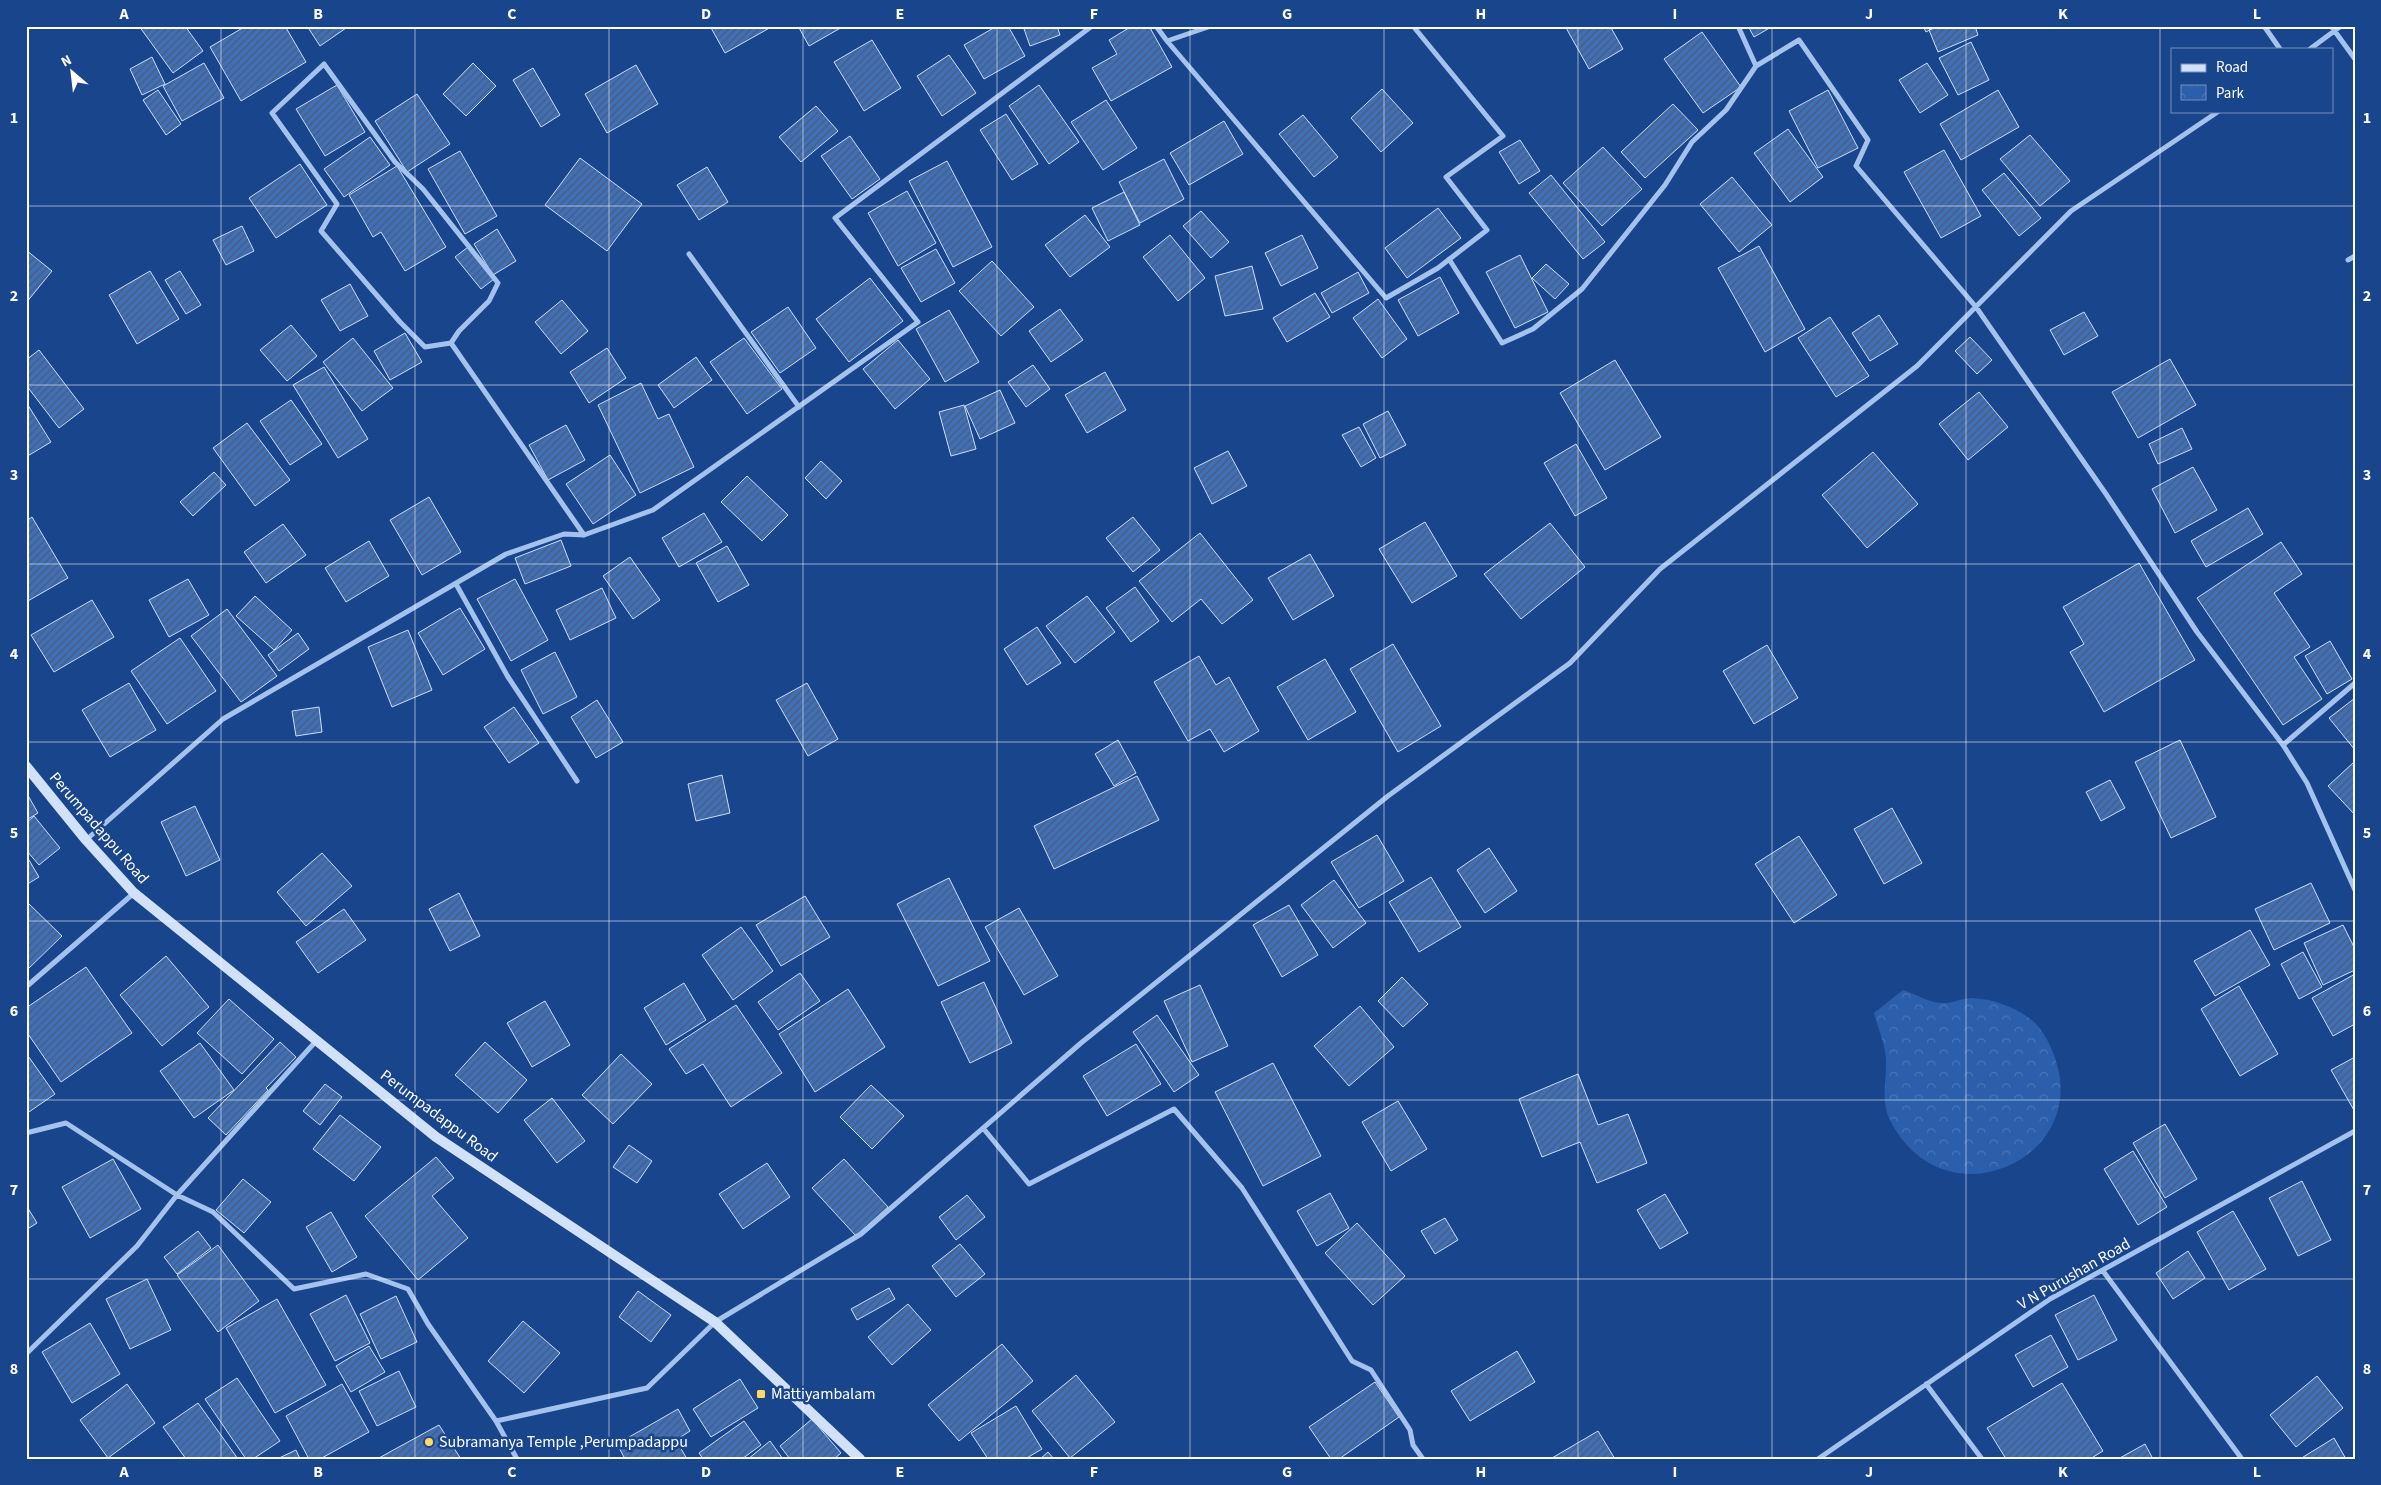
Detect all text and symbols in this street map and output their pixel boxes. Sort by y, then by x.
text: A [118,3,129,25]
text: B [313,3,323,25]
text: C [507,3,517,25]
text: D [701,3,711,25]
text: E [896,3,904,25]
text: F [1090,3,1098,25]
text: G [1282,3,1292,25]
text: H [1476,3,1486,25]
text: I [1673,3,1677,25]
text: J [1865,3,1873,25]
text: K [2058,3,2068,25]
text: L [2253,3,2261,25]
north arrow [48,48,98,98]
legend [2171,48,2334,112]
text: N [58,50,75,72]
text: Road [2216,57,2248,78]
text: Park [2216,83,2245,104]
text: 1 [10,107,18,129]
text: 1 [2363,107,2371,129]
text: 2 [10,285,18,307]
text: 2 [2363,285,2371,307]
text: 3 [10,464,18,486]
text: 3 [2363,464,2371,486]
text: 4 [10,643,19,665]
text: 4 [2363,643,2372,665]
street label: Perumpadappu Road [44,767,154,889]
text: 5 [10,822,18,844]
text: 5 [2363,822,2371,844]
text: 6 [10,1000,18,1022]
text: 6 [2363,1000,2371,1022]
street label: Perumpadappu Road [376,1065,502,1167]
text: 7 [10,1179,18,1201]
text: 7 [2363,1179,2371,1201]
street label: V N Purushan Road [2014,1233,2134,1315]
text: 8 [10,1358,18,1380]
text: 8 [2363,1358,2371,1380]
place label: Mattiyambalam [771,1383,876,1405]
marker: Mattiyambalam [755,1388,767,1400]
place label: Subramanya Temple ,Perumpadappu [439,1431,688,1453]
marker: Subramanya Temple ,Perumpadappu [423,1436,435,1448]
text: A [118,1461,129,1483]
text: B [313,1461,323,1483]
text: C [507,1461,517,1483]
text: D [701,1461,711,1483]
text: E [896,1461,904,1483]
text: F [1090,1461,1098,1483]
text: G [1282,1461,1292,1483]
text: H [1476,1461,1486,1483]
text: I [1673,1461,1677,1483]
text: J [1865,1461,1873,1483]
text: K [2058,1461,2068,1483]
text: L [2253,1461,2261,1483]

